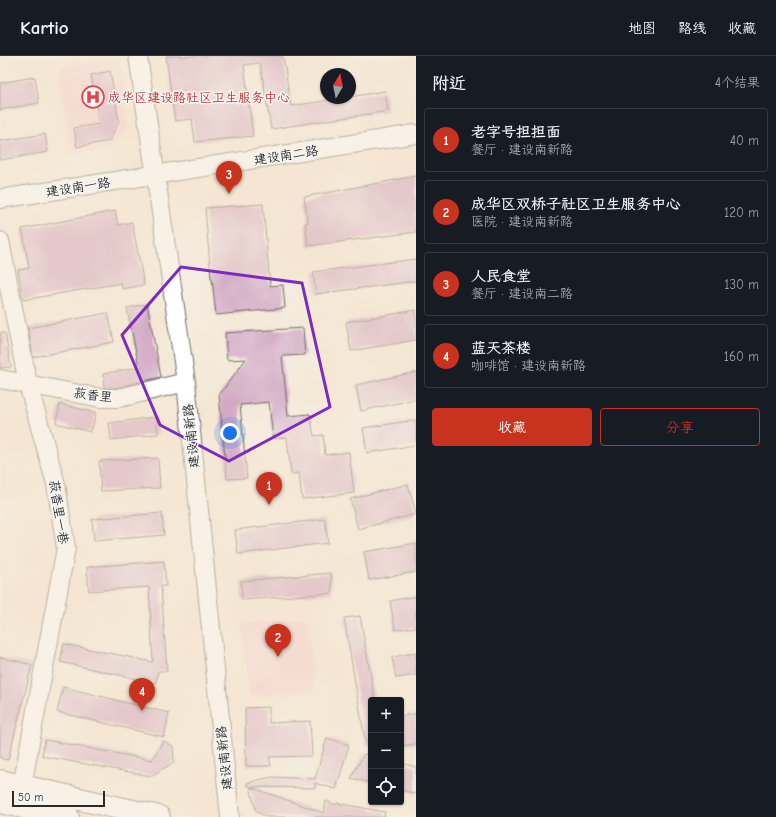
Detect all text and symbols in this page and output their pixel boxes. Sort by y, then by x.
text: Kartio [20,17,69,39]
text: 地图 [628,20,656,37]
text: 路线 [678,20,706,37]
text: 收藏 [728,20,756,37]
north arrow [320,68,356,104]
text: 附近 [432,74,466,93]
text: 4个结果 [715,75,760,90]
hospital icon: 成华区建设路社区卫生服务中心 [80,84,106,110]
place label: 成华区建设路社区卫生服务中心 [108,90,290,105]
text: 老字号担担面 [471,123,561,141]
text: 1 [443,133,449,148]
text: 40 m [730,133,759,148]
text: 餐厅 · 建设南新路 [471,142,573,157]
street label: 建设南二路 [253,143,319,167]
pin: 3 [216,161,242,194]
street label: 建设南一路 [45,175,111,199]
text: 成华区双桥子社区卫生服务中心 [471,195,681,213]
text: 2 [443,205,449,220]
text: 120 m [724,205,759,220]
text: 医院 · 建设南新路 [471,214,573,229]
text: 人民食堂 [471,267,531,285]
text: 3 [443,277,449,292]
text: 130 m [724,277,759,292]
text: 餐厅 · 建设南二路 [471,286,573,301]
text: 蓝天茶楼 [471,339,531,357]
text: 4 [443,349,449,364]
text: 160 m [724,349,759,364]
text: 咖啡馆 · 建设南新路 [471,358,586,373]
street label: 菽香里 [73,385,113,405]
street label: 建设南新路 [180,403,202,469]
button: 收藏 [432,408,592,446]
button: 分享 [600,408,760,446]
your location [220,423,240,443]
pin: 1 [256,472,282,505]
street label: 菽香里一巷 [47,479,71,545]
pin: 2 [265,624,291,657]
pin: 4 [129,678,155,711]
map controls [368,697,404,805]
button: + [368,697,404,733]
street label: 建设南新路 [213,725,235,791]
button: − [368,733,404,769]
button: locate [368,769,404,805]
scale bar [12,789,105,808]
text: 50 m [18,791,43,804]

